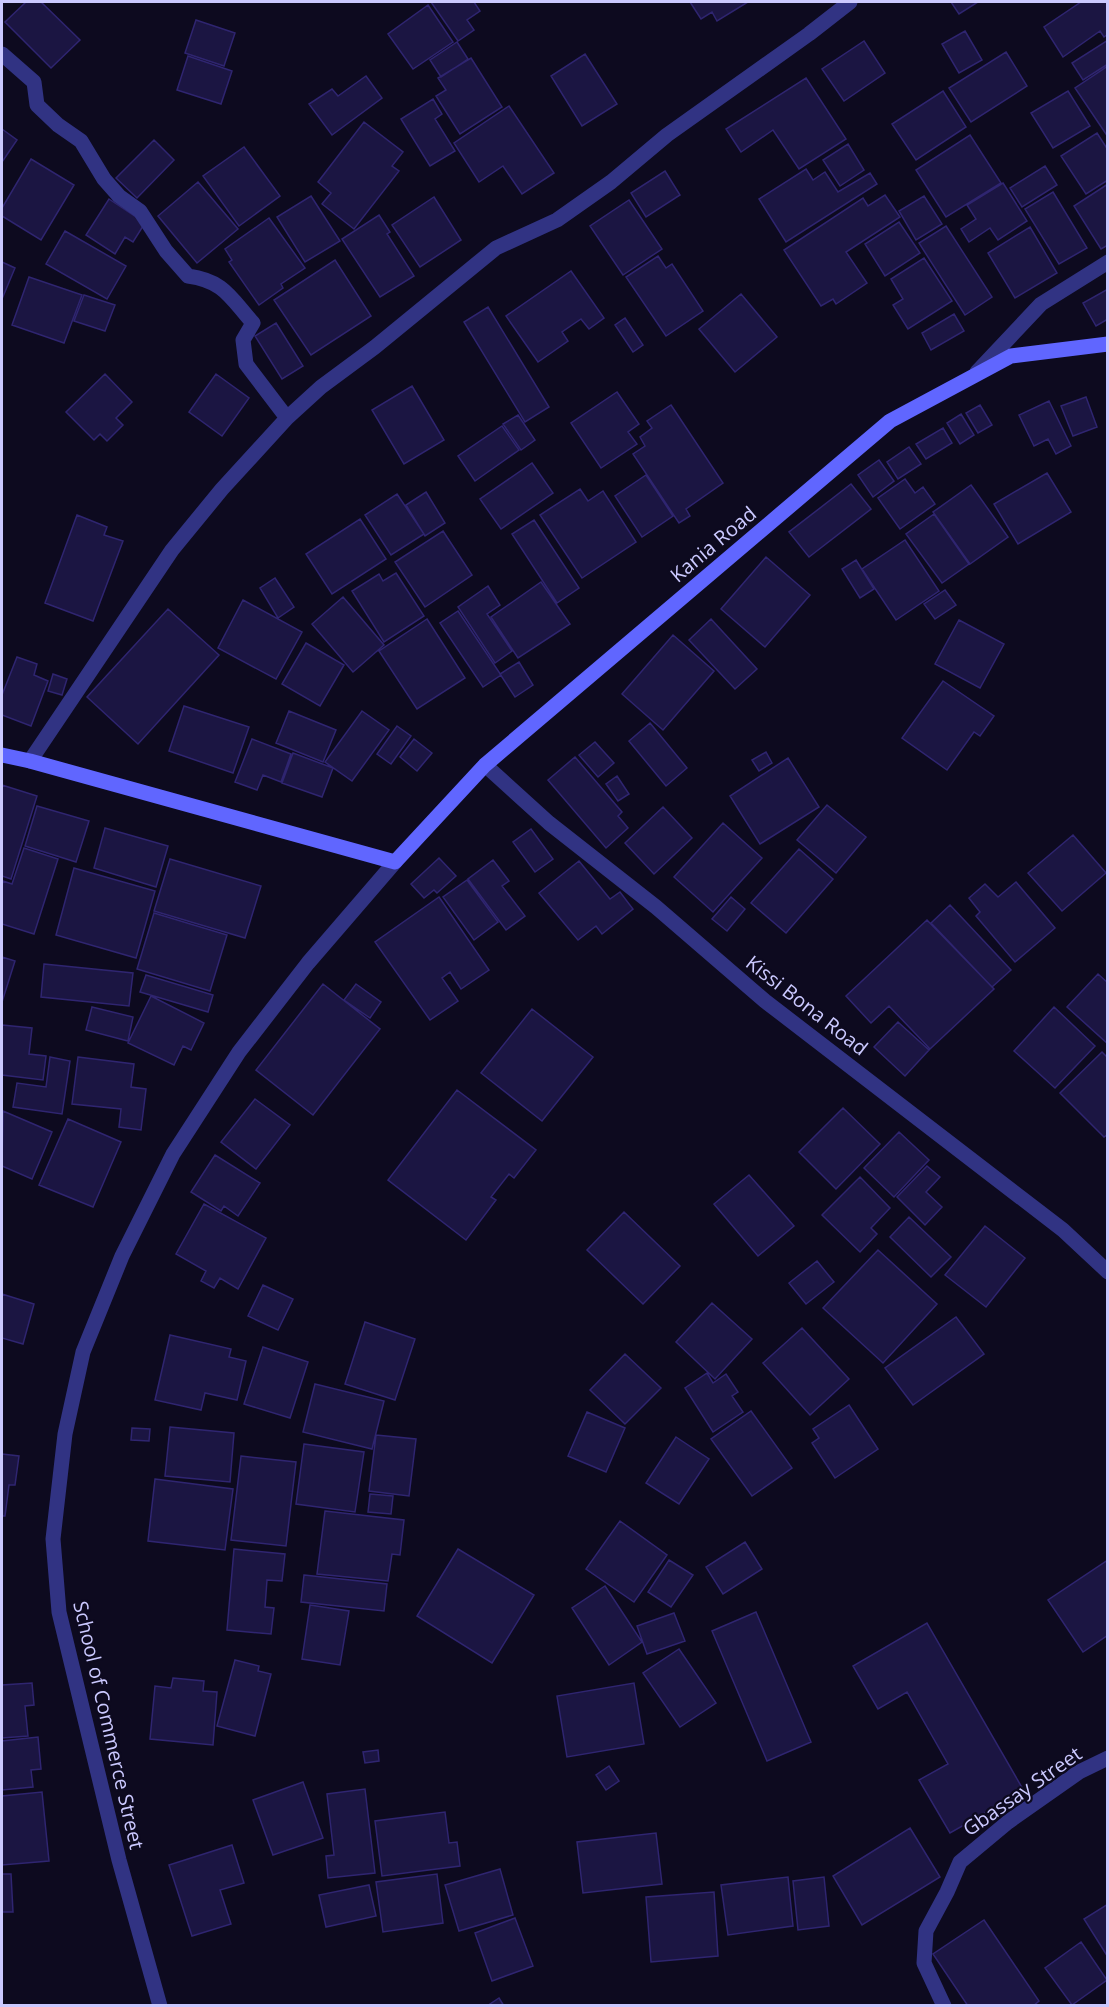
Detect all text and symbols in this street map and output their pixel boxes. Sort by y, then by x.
street label: Kania Road [664,500,762,588]
street label: Kissi Bona Road [740,949,874,1061]
street label: School of Commerce Street [67,1598,151,1852]
street label: Gbassay Street [957,1740,1087,1842]

